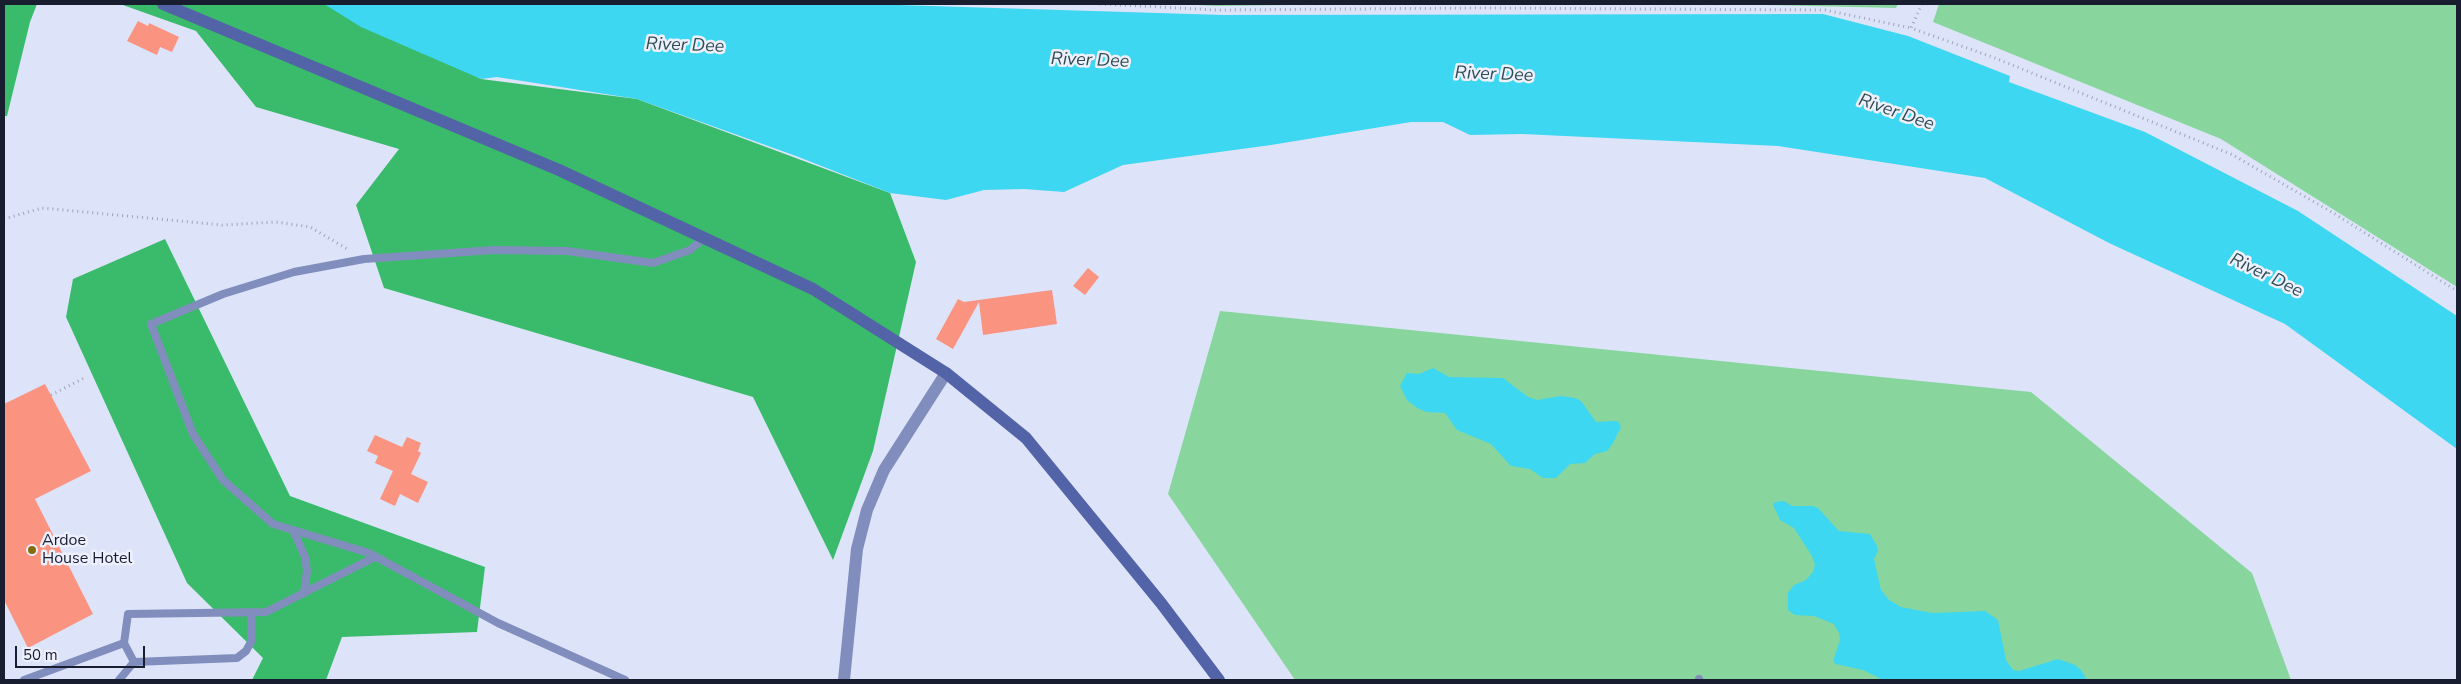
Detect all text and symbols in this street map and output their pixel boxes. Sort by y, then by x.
water label: River Dee [645,34,725,58]
water label: River Dee [1050,49,1130,73]
water label: River Dee [1454,63,1534,87]
water label: River Dee [1855,90,1937,136]
water label: River Dee [2226,249,2306,303]
place label: Ardoe House Hotel [42,531,132,569]
marker: Ardoe House Hotel [26,544,38,556]
scale bar [18,636,148,668]
text: 50 m [23,645,58,665]

